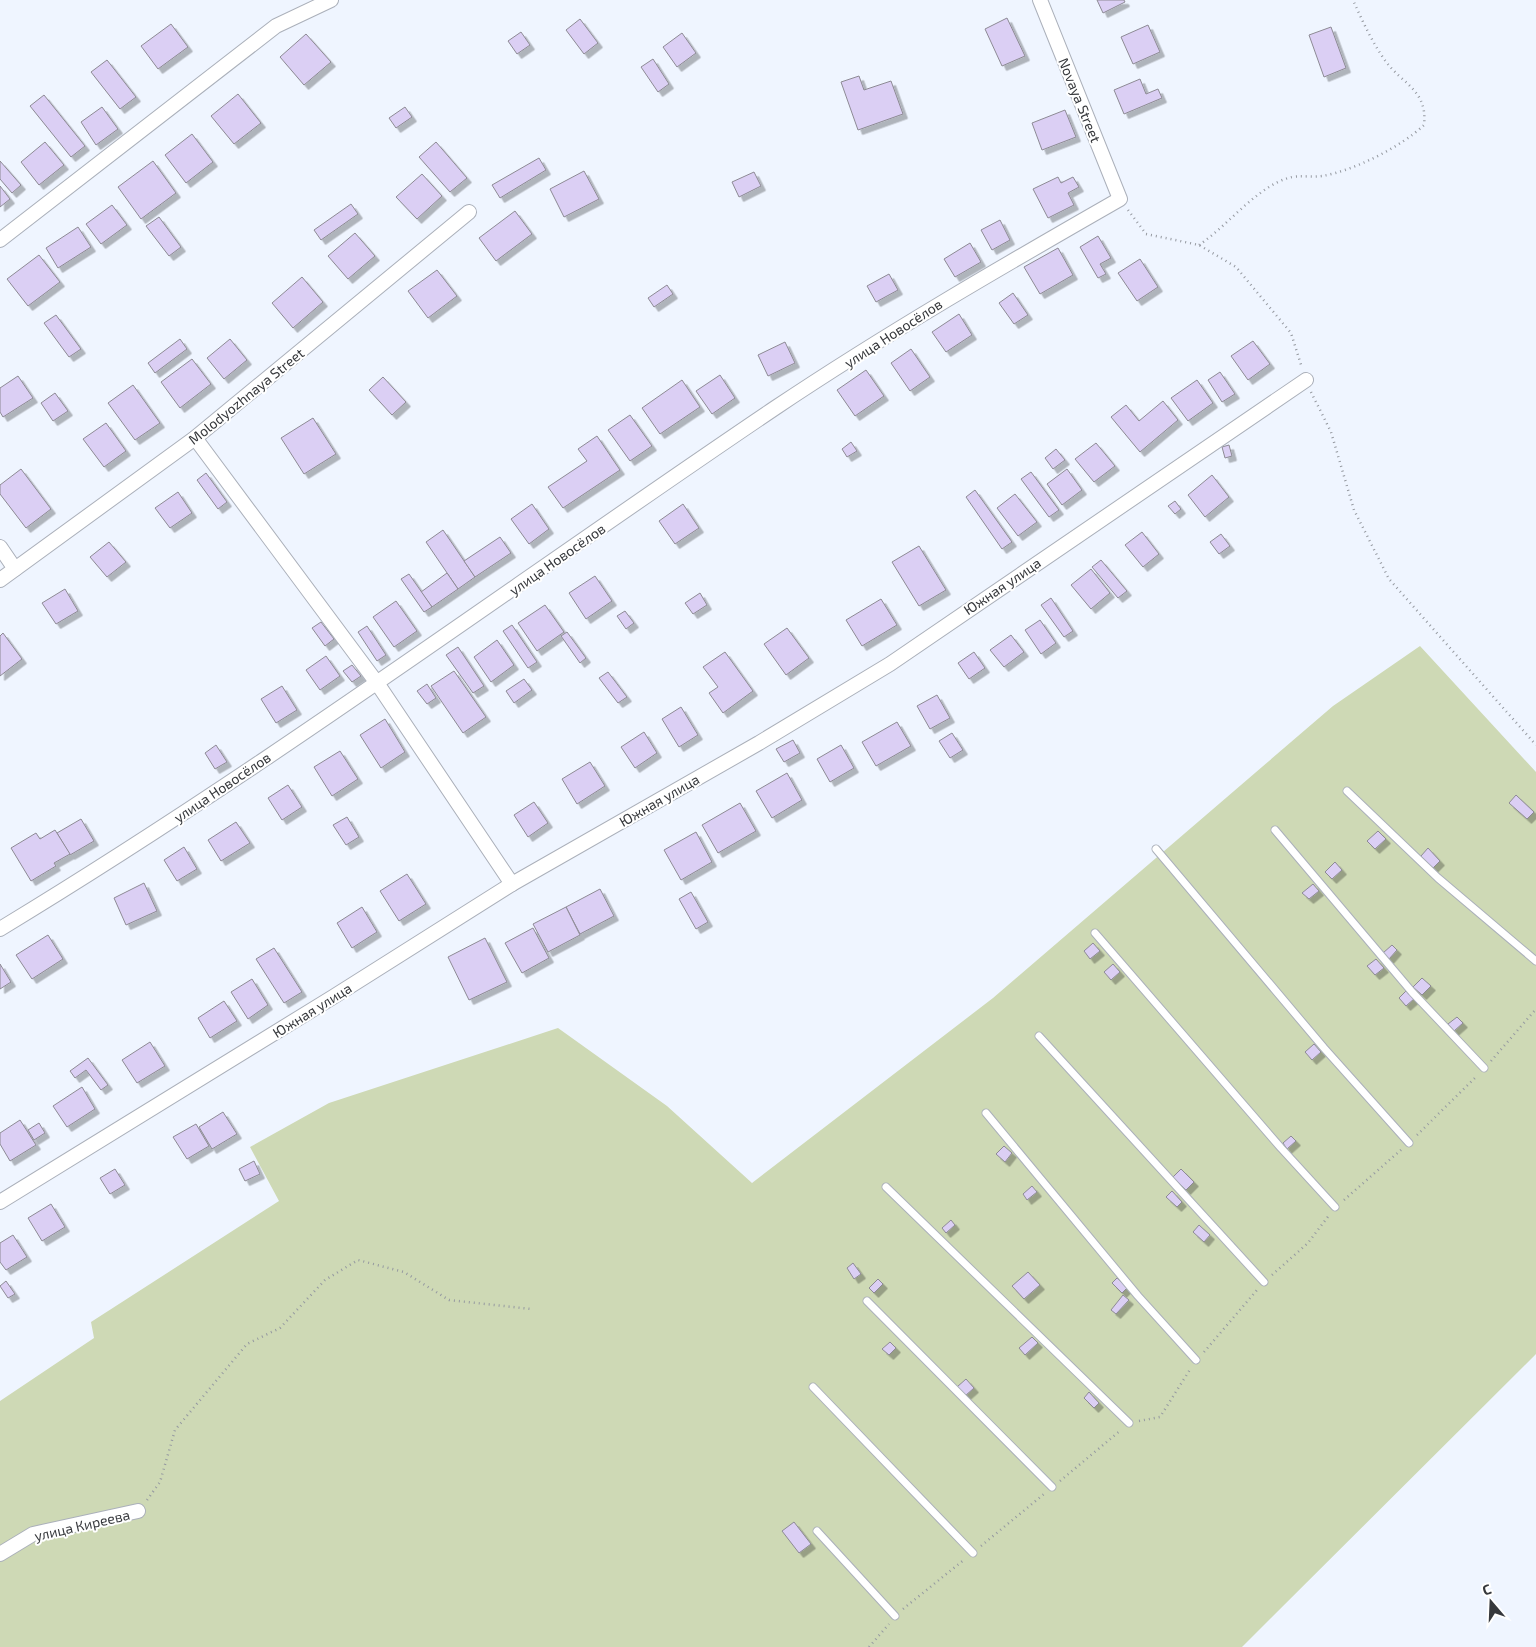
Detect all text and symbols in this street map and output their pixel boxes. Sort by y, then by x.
street label: Novaya Street [1055,55,1105,145]
street label: улица Новосёлов [841,295,945,371]
street label: Molodyozhnaya Street [185,344,307,448]
street label: улица Новосёлов [506,520,608,598]
street label: Южная улица [960,554,1044,618]
street label: улица Новосёлов [170,748,274,826]
street label: Южная улица [616,770,702,830]
street label: Южная улица [269,979,355,1041]
street label: улица Киреева [33,1506,131,1544]
north arrow [1466,1577,1516,1627]
text: С [1480,1580,1493,1599]

